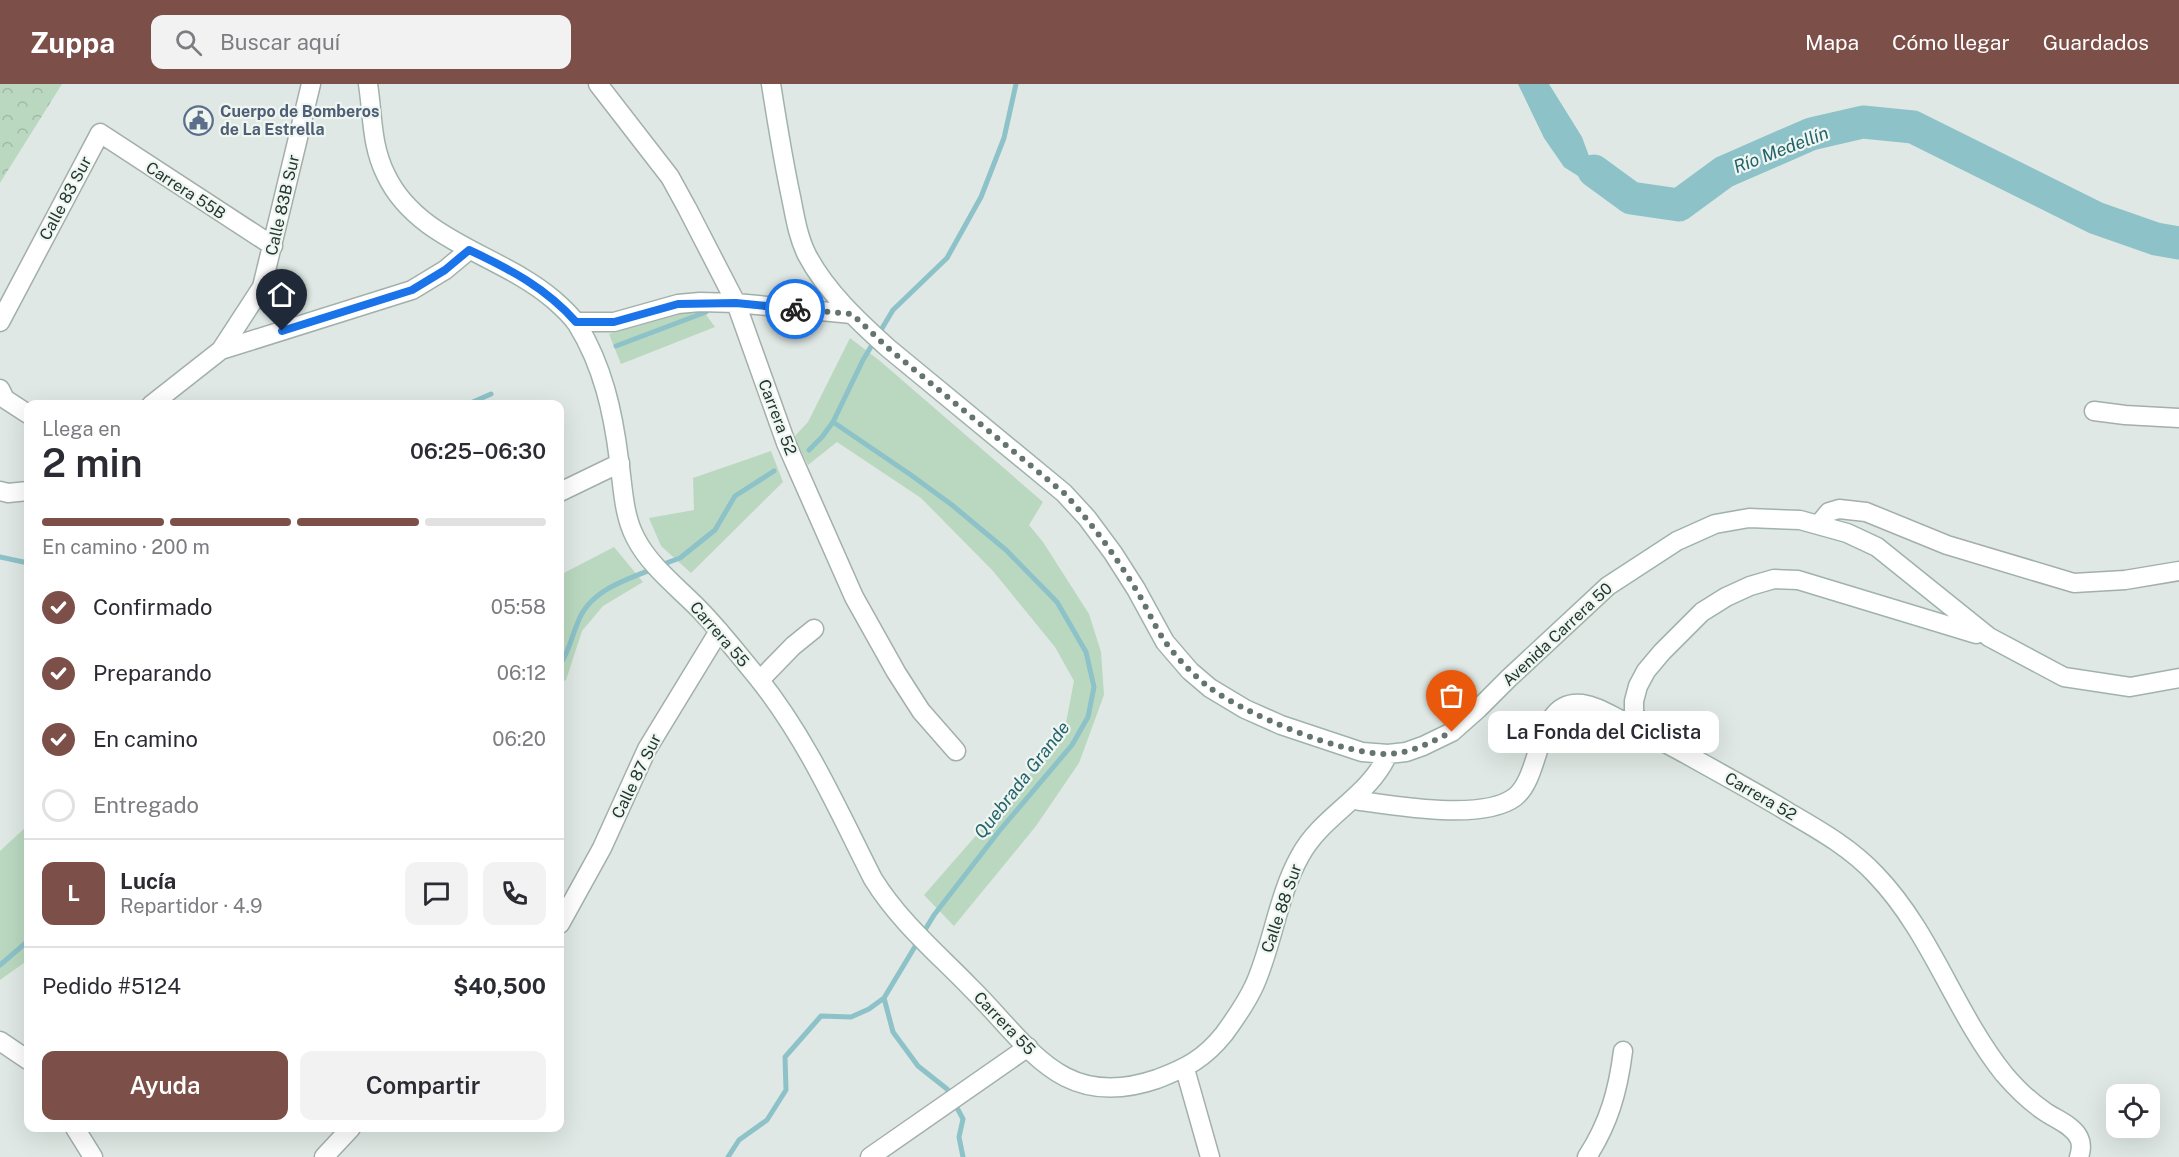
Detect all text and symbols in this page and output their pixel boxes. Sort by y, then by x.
search box [151,15,571,69]
text: Zuppa [30,26,115,59]
icon: search [172,26,205,59]
text: Buscar aquí [220,29,340,55]
text: Mapa [1805,30,1859,55]
text: Cómo llegar [1892,30,2010,55]
text: Guardados [2043,30,2149,55]
place label: Cuerpo de Bomberos de La Estrella [220,102,379,139]
public building icon: Cuerpo de Bomberos de La Estrella [183,104,215,136]
water label: Río Medellín [1730,122,1831,177]
street label: Calle 83 Sur [35,153,95,243]
street label: Calle 83B Sur [262,153,303,257]
street label: Carrera 55B [142,158,229,223]
pin [256,269,307,331]
icon: home [265,278,298,311]
courier [765,279,825,339]
icon: bike [779,293,812,326]
street label: Carrera 52 [754,377,801,458]
text: Llega en [42,417,121,441]
text: 06:25–06:30 [410,438,546,464]
text: 2 min [42,440,143,486]
text: En camino · 200 m [42,535,210,559]
street label: Avenida Carrera 50 [1499,579,1616,690]
icon: check [42,591,75,624]
text: Confirmado [93,594,212,620]
text: 05:58 [491,595,546,619]
street label: Carrera 55 [686,598,753,671]
icon: check [42,657,75,690]
text: Preparando [93,660,212,686]
text: 06:12 [497,661,546,685]
pin [1426,670,1477,732]
icon: bag [1435,679,1468,712]
callout: La Fonda del Ciclista [1488,711,1719,753]
water label: Quebrada Grande [969,717,1074,842]
text: La Fonda del Ciclista [1506,720,1701,744]
icon: check [42,723,75,756]
text: En camino [93,726,198,752]
text: 06:20 [492,727,546,751]
street label: Calle 87 Sur [608,731,665,822]
street label: Carrera 52 [1721,768,1800,825]
text: Entregado [93,792,199,818]
street label: Calle 88 Sur [1257,861,1306,955]
button: chat [405,862,468,925]
button: phone [483,862,546,925]
text: Lucía [120,868,176,894]
text: L [67,880,80,906]
text: Repartidor · 4.9 [120,894,262,918]
text: Pedido #5124 [42,973,181,999]
text: $40,500 [453,973,546,999]
street label: Carrera 55 [970,988,1039,1059]
button: Ayuda [42,1051,288,1120]
button: Compartir [300,1051,546,1120]
map controls [2106,1084,2160,1138]
button: locate [2106,1084,2160,1138]

